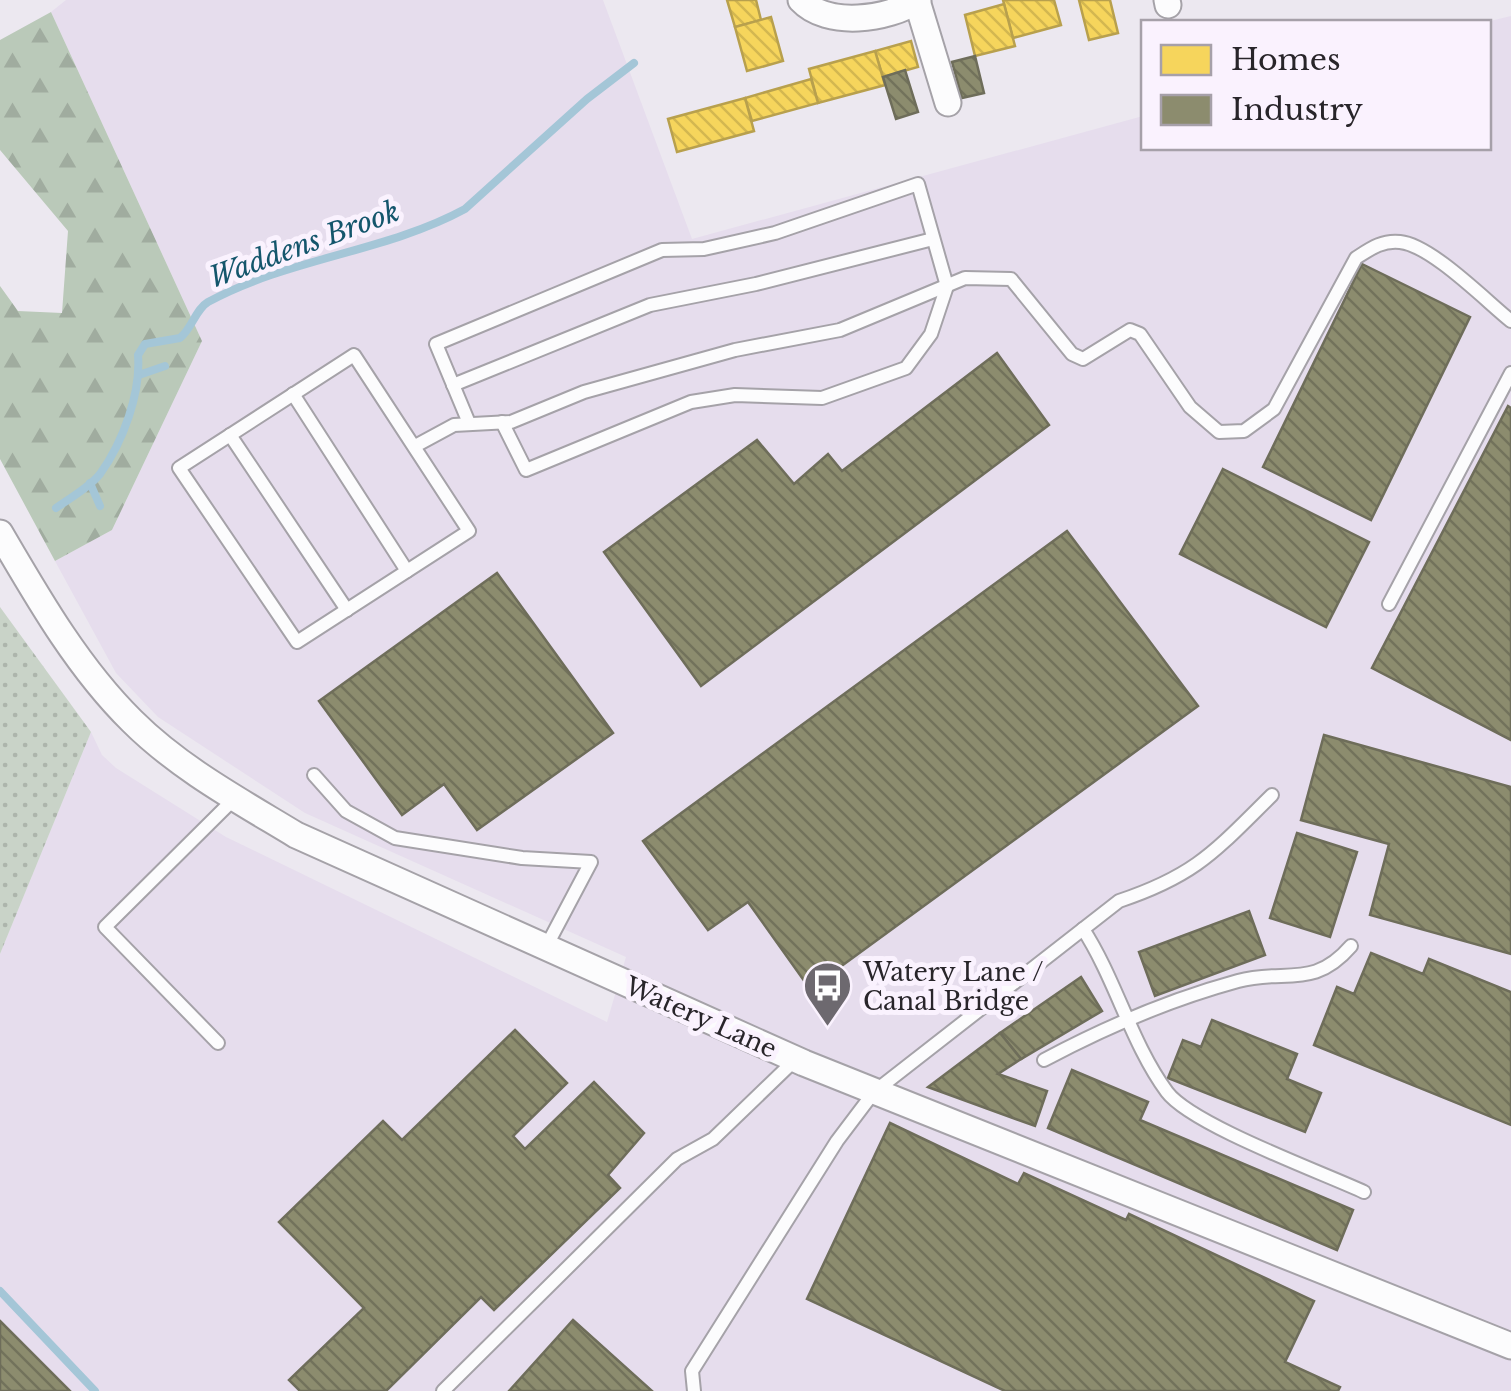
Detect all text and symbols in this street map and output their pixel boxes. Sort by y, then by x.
legend [1141,20,1491,150]
text: Homes [1231,41,1341,78]
text: Industry [1231,91,1363,128]
water label: Waddens Brook [204,194,404,295]
place label: Watery Lane / Canal Bridge [862,957,1043,1017]
bus stop icon: Watery Lane / Canal Bridge [802,960,854,1028]
street label: Watery Lane [619,970,781,1065]

